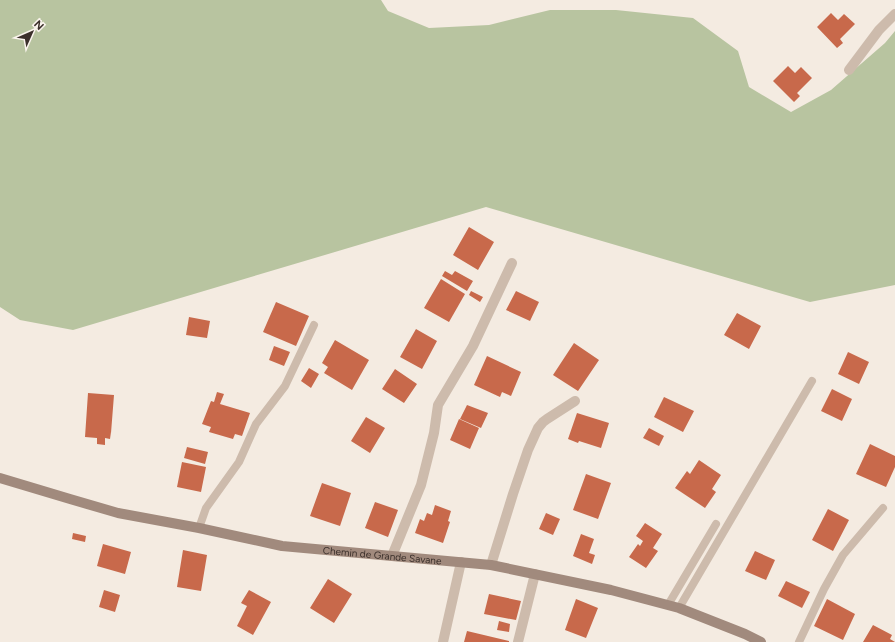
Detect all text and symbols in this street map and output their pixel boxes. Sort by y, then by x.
north arrow [12,12,52,52]
text: N [31,18,46,33]
street label: Chemin de Grande Savane [322,544,443,568]

